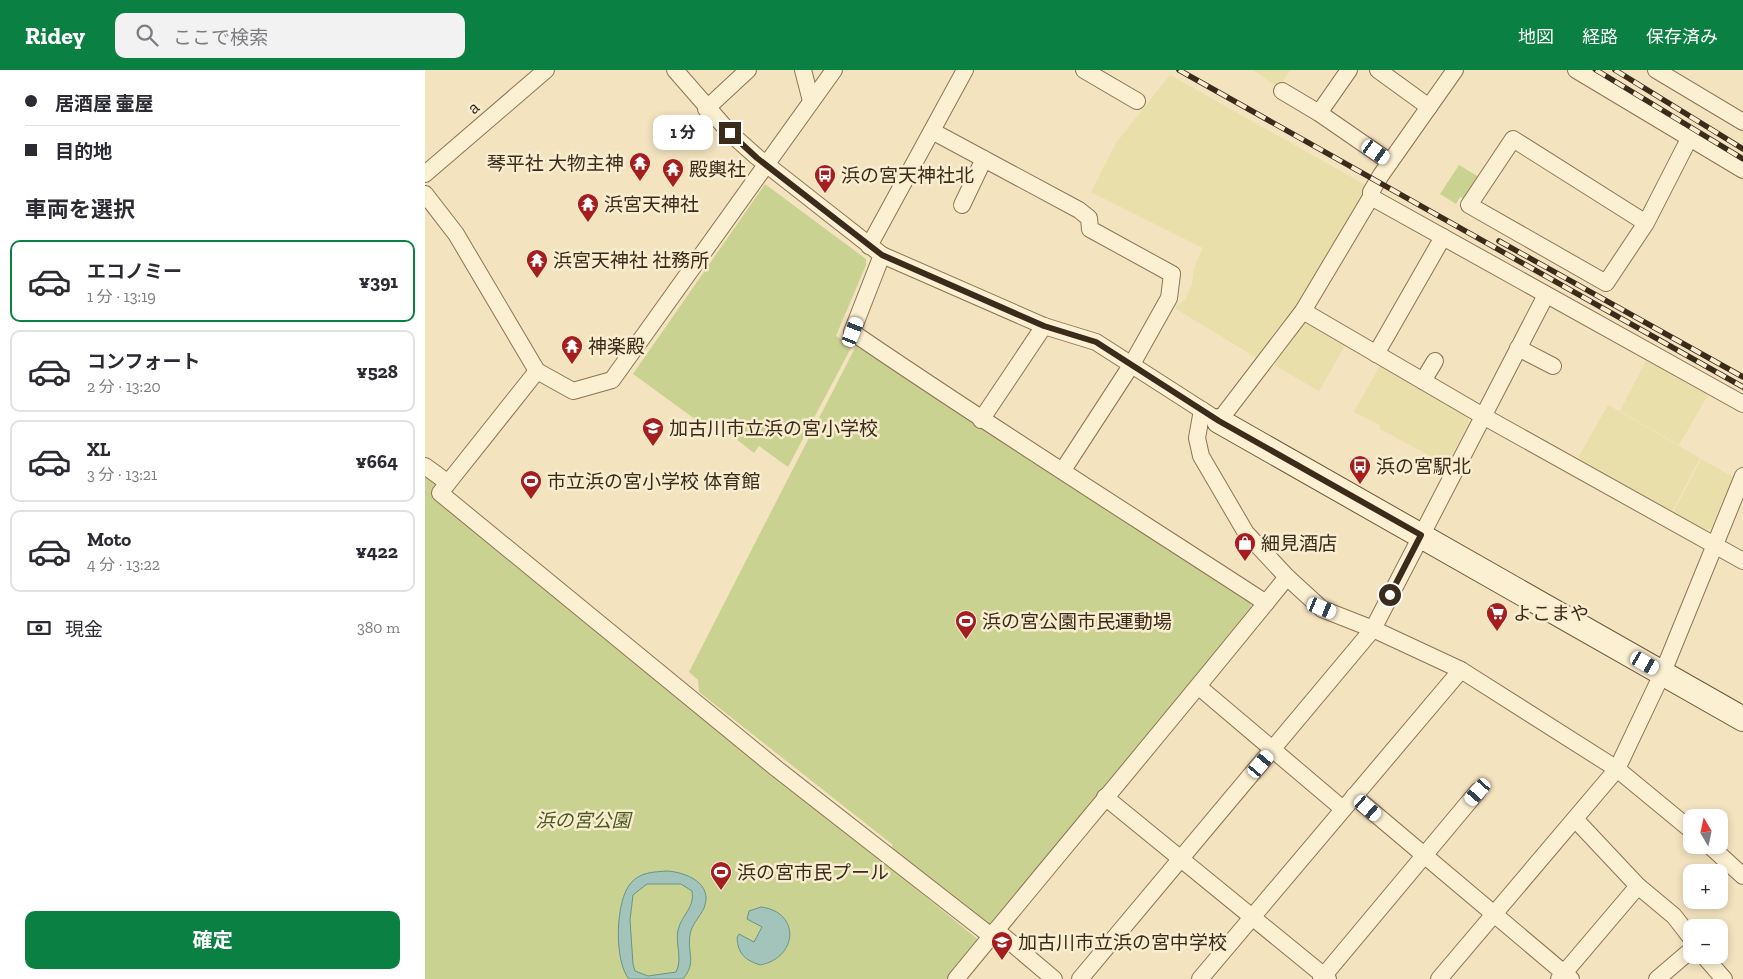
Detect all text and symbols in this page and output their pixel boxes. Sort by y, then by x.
search box [115,13,465,58]
text: Ridey [25,21,85,50]
icon: search [133,21,161,49]
text: ここで検索 [173,26,268,49]
text: 地図 [1518,26,1554,48]
text: 経路 [1582,26,1618,48]
text: 保存済み [1646,26,1718,48]
text: 居酒屋 壷屋 [55,92,154,115]
street label: a [462,95,484,119]
callout: 1 分 [653,116,713,150]
route end [719,122,741,144]
text: 1 分 [670,123,696,142]
car [1359,137,1392,167]
text: 目的地 [55,140,112,163]
temple icon: 琴平社 大物主神 [628,151,652,182]
place label: 琴平社 大物主神 [487,152,624,175]
temple icon: 殿輿社 [661,157,685,188]
place label: 殿輿社 [689,158,746,181]
bus stop icon: 浜の宮天神社北 [813,163,837,194]
place label: 浜の宮天神社北 [841,164,974,187]
temple icon: 浜宮天神社 [576,192,600,223]
place label: 浜宮天神社 [604,193,699,216]
text: 車両を選択 [25,196,135,223]
temple icon: 浜宮天神社 社務所 [525,248,549,279]
place label: 浜宮天神社 社務所 [553,249,709,272]
icon: car [27,259,72,304]
text: エコノミー [87,260,182,283]
text: ¥391 [359,270,398,293]
text: 1 分 · 13:19 [87,287,156,306]
car [840,315,865,349]
temple icon: 神楽殿 [560,334,584,365]
place label: 神楽殿 [588,335,645,358]
icon: car [27,349,72,394]
text: コンフォート [87,350,200,373]
text: ¥528 [356,360,398,383]
text: 2 分 · 13:20 [87,377,161,396]
school or university icon: 加古川市立浜の宮小学校 [641,416,665,447]
place label: 加古川市立浜の宮小学校 [669,417,878,440]
text: XL [87,438,110,461]
icon: car [27,439,72,484]
text: ¥664 [355,450,398,473]
bus stop icon: 浜の宮駅北 [1348,454,1372,485]
place label: 浜の宮駅北 [1376,455,1471,478]
text: 3 分 · 13:21 [87,465,157,484]
sports icon: 市立浜の宮小学校 体育館 [519,469,543,500]
place label: 市立浜の宮小学校 体育館 [547,470,760,493]
text: Moto [87,528,131,551]
icon: car [27,529,72,574]
shop icon: 細見酒店 [1233,531,1257,562]
place label: 細見酒店 [1261,532,1337,555]
text: ¥422 [355,540,398,563]
text: 4 分 · 13:22 [87,555,160,574]
route start [1379,584,1401,606]
car [1305,595,1338,621]
supermarket icon: よこまや [1485,601,1509,632]
place label: よこまや [1513,602,1589,625]
sports icon: 浜の宮公園市民運動場 [954,609,978,640]
place label: 浜の宮公園市民運動場 [982,610,1172,633]
icon: cash [25,614,53,642]
text: 現金 [65,618,103,641]
text: 380 m [357,618,400,637]
car [1628,649,1661,677]
car [1245,748,1276,780]
car [1462,776,1493,808]
car [1351,792,1384,824]
park label: 浜の宮公園 [535,809,633,832]
north arrow [1683,809,1727,854]
map controls [1683,809,1728,964]
sports icon: 浜の宮市民プール [709,860,733,891]
place label: 浜の宮市民プール [737,861,889,884]
button: + [1683,864,1728,909]
button: 確定 [25,911,400,969]
button: − [1683,919,1728,964]
school or university icon: 加古川市立浜の宮中学校 [990,930,1014,961]
place label: 加古川市立浜の宮中学校 [1018,931,1227,954]

